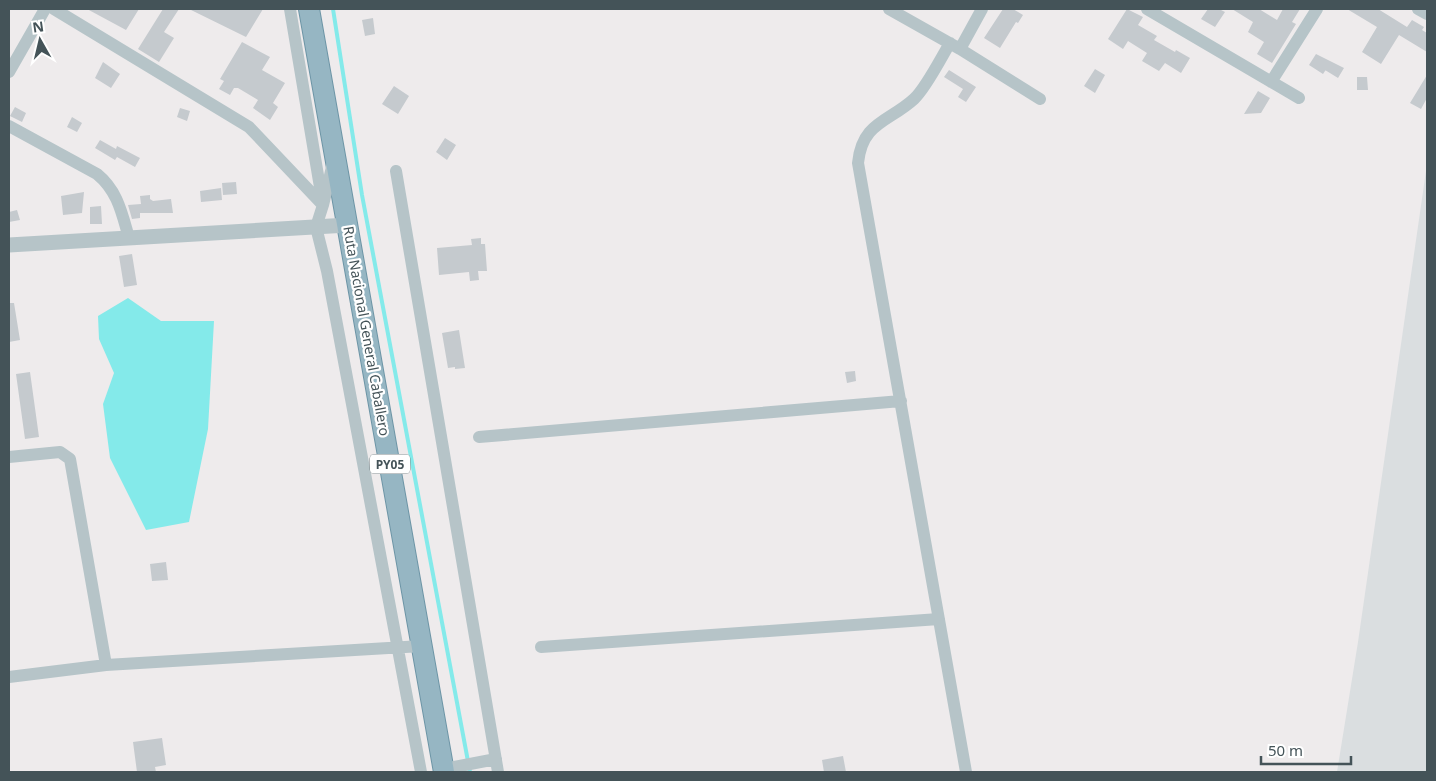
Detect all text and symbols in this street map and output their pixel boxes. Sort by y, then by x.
north arrow [15,15,65,65]
text: N [31,16,45,37]
street label: Ruta Nacional General Caballero [339,225,395,437]
road number: PY05 [370,454,410,474]
scale bar [1261,734,1351,766]
text: 50 m [1268,740,1303,760]

